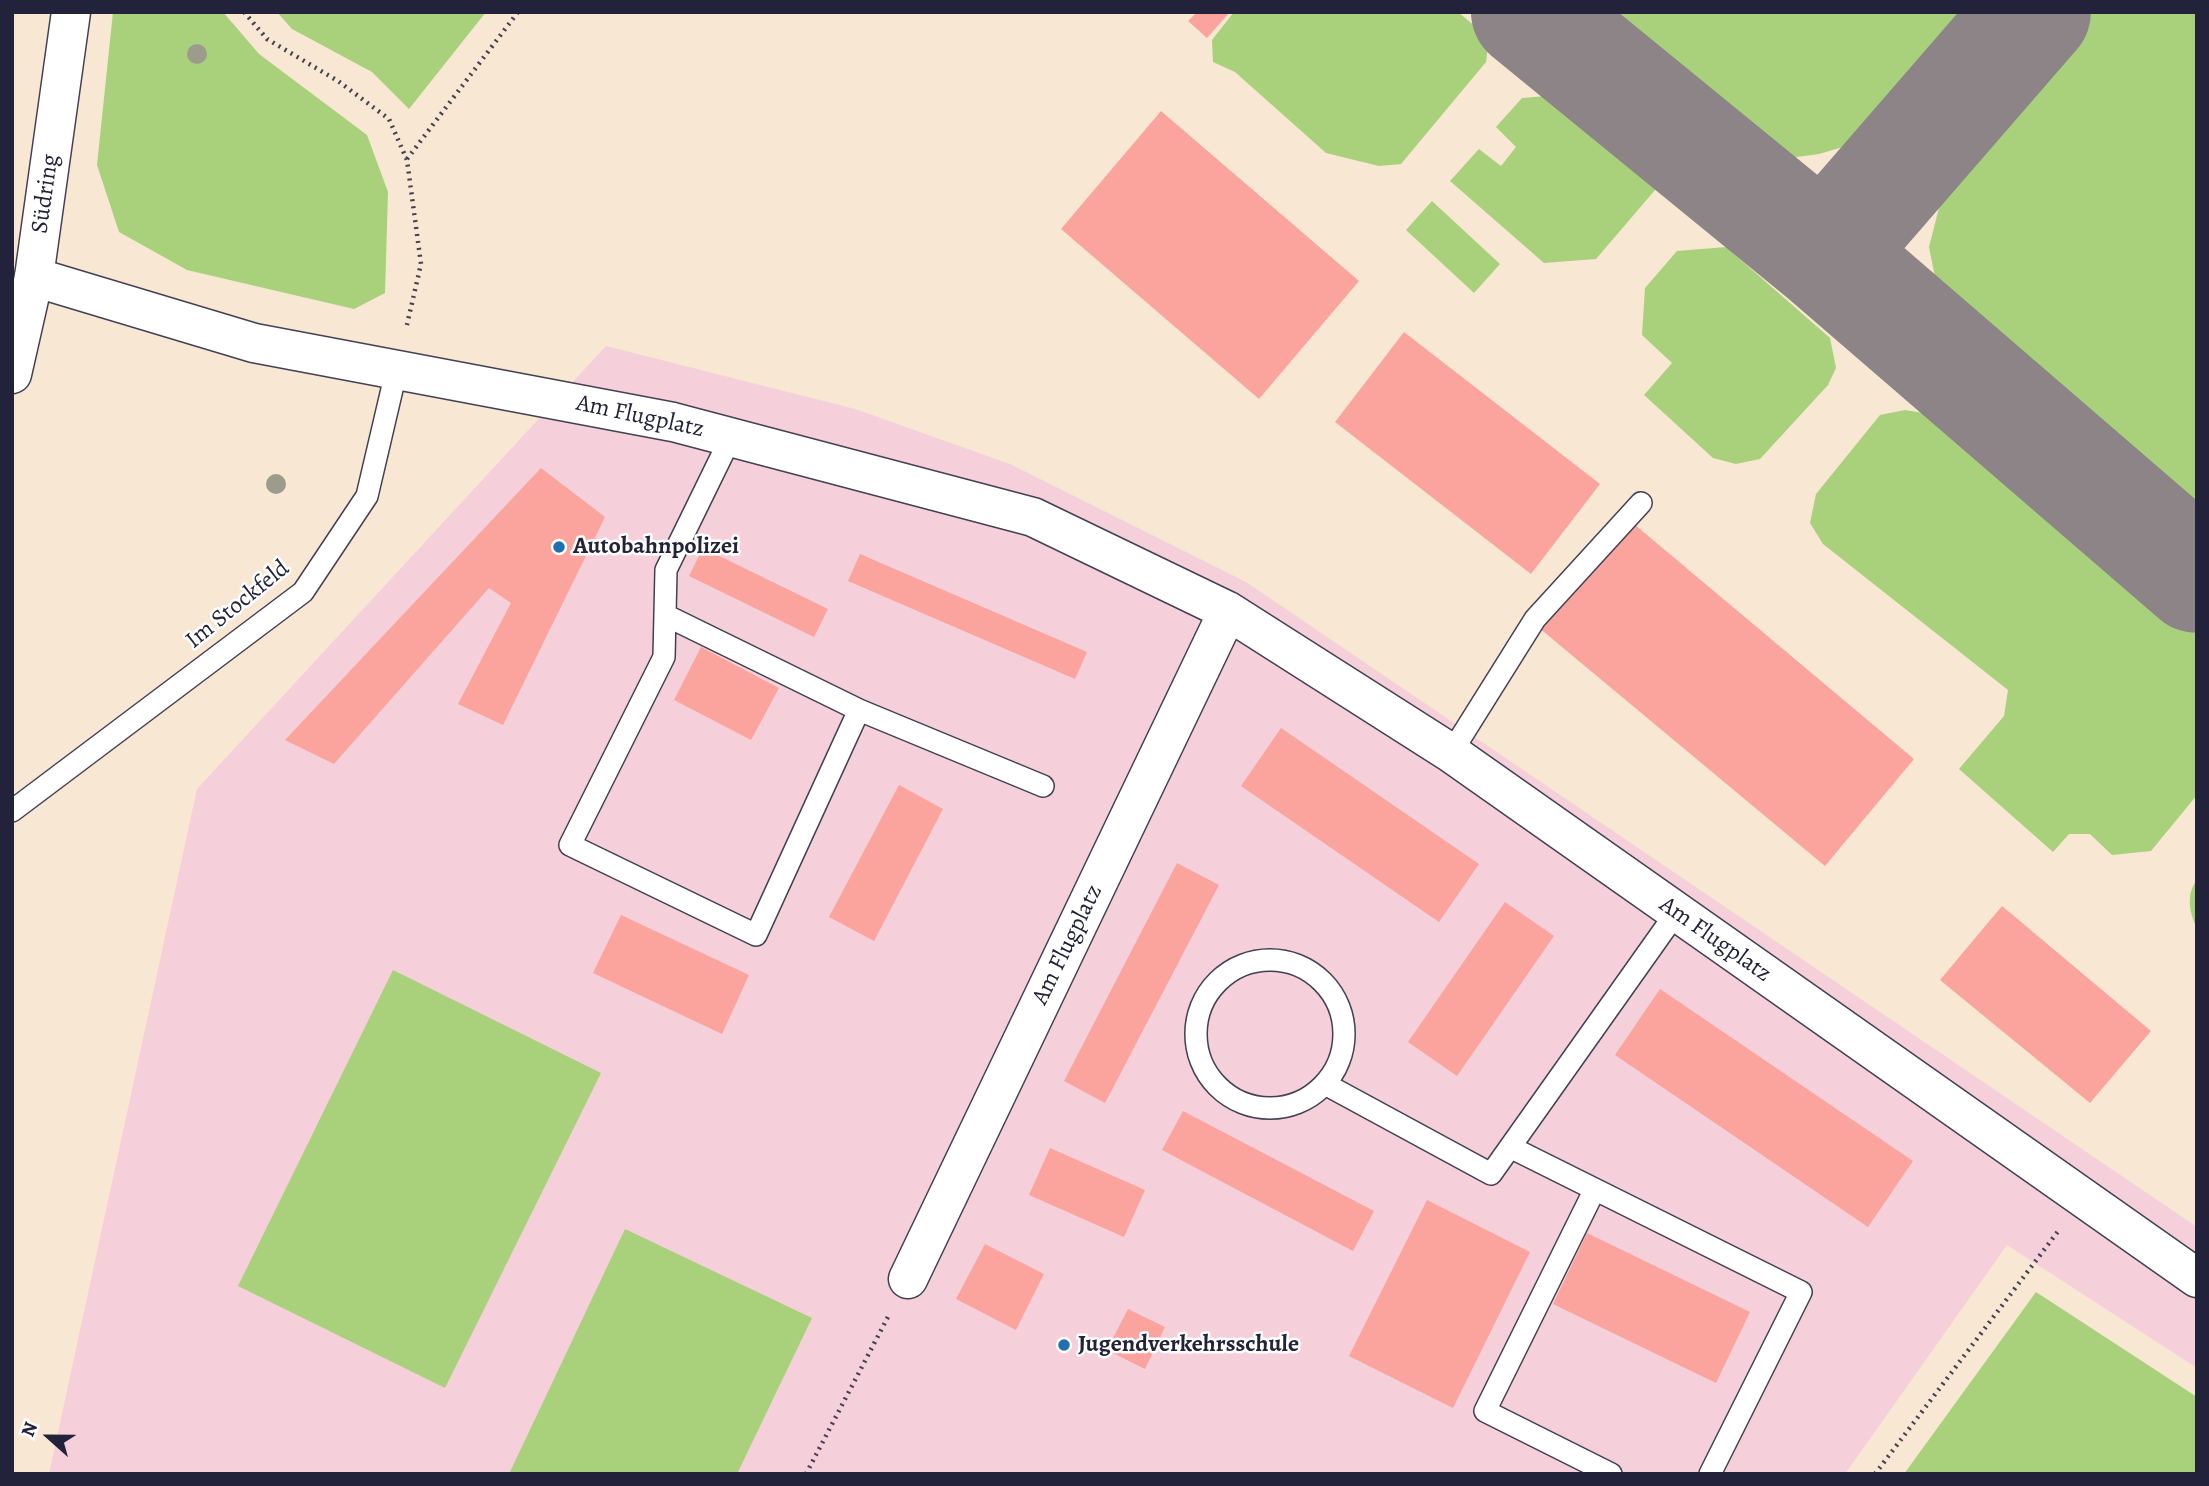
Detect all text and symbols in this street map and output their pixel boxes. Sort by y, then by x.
street label: Südring [26,153,66,235]
street label: Am Flugplatz [573,389,707,445]
place label: Autobahnpolizei [573,533,739,561]
marker: Autobahnpolizei [551,539,567,555]
street label: Im Stockfeld [180,555,296,655]
street label: Am Flugplatz [1027,880,1109,1010]
street label: Am Flugplatz [1653,891,1777,989]
place label: Jugendverkehrsschule [1078,1331,1299,1359]
marker: Jugendverkehrsschule [1056,1337,1072,1353]
north arrow [14,1402,84,1472]
text: N [15,1418,44,1441]

